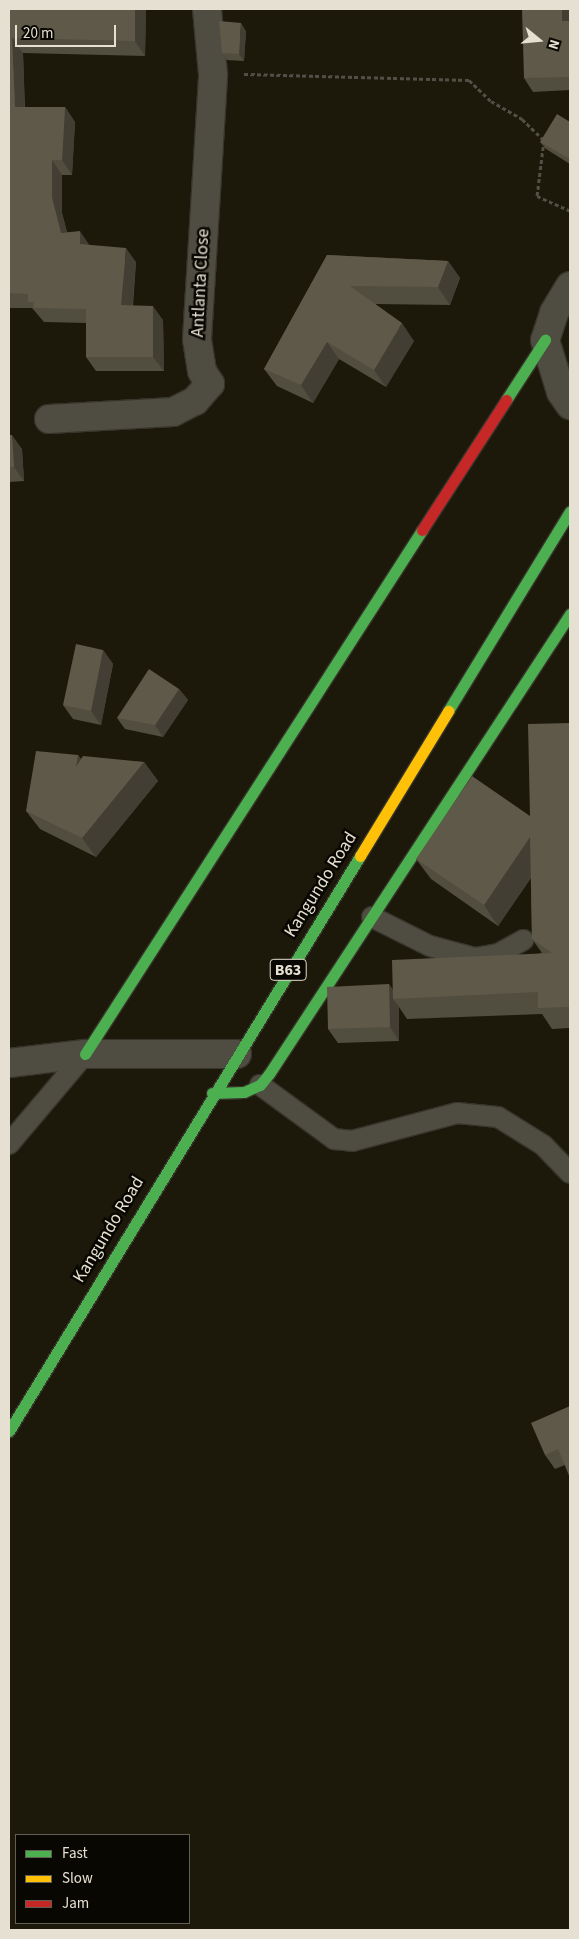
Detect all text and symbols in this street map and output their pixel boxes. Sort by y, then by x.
scale bar [18,15,119,47]
north arrow [514,15,564,65]
text: 20 m [23,23,53,44]
text: N [542,37,564,52]
street label: Antlanta Close [187,228,215,338]
street label: Kangundo Road [280,828,362,942]
road number: B63 [269,956,307,984]
street label: Kangundo Road [69,1173,149,1287]
legend [15,1834,190,1924]
text: Fast [62,1843,88,1864]
text: Slow [62,1868,93,1889]
text: Jam [62,1893,89,1914]

